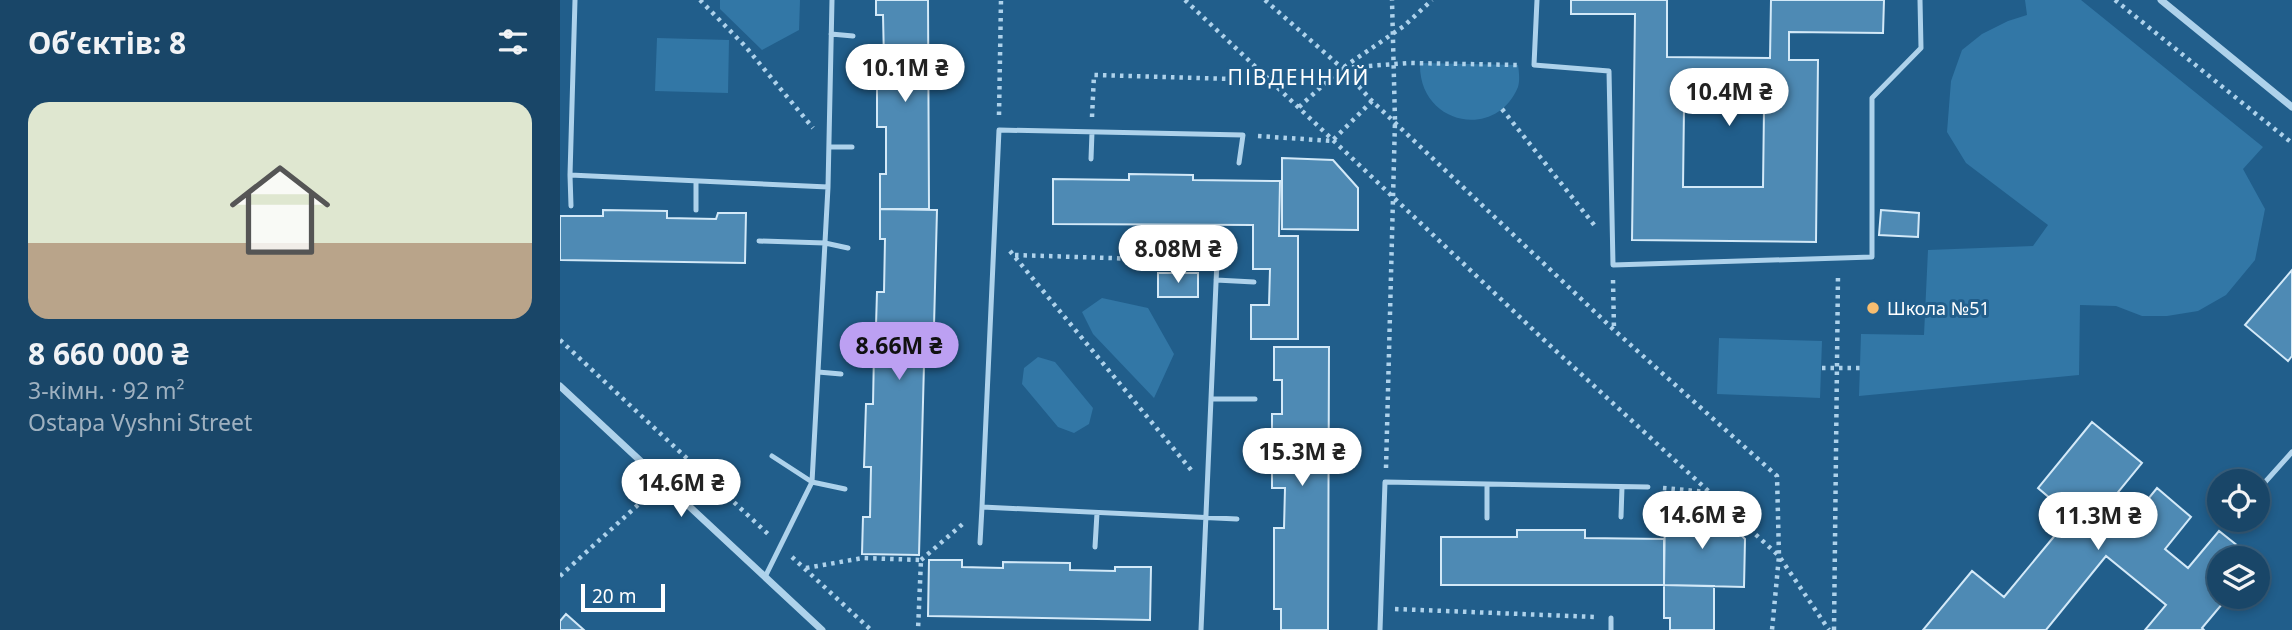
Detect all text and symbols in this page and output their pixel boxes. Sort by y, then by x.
text: Об’єктів: 8 [28,22,186,63]
icon: filters [494,23,532,61]
pin: 10.1M ₴ [840,44,970,104]
text: 10.1M ₴ [862,51,948,83]
district label: ПІВДЕННИЙ [1228,63,1370,91]
pin: 10.4M ₴ [1664,68,1794,128]
text: 10.4M ₴ [1686,75,1772,107]
icon: home [217,147,343,273]
pin: 8.08M ₴ [1113,226,1243,285]
text: 8.08M ₴ [1135,232,1221,264]
place label: Школа №51 [1887,296,1990,320]
marker: Школа №51 [1865,300,1881,316]
pin: 8.66M ₴ [834,322,964,382]
text: 8.66M ₴ [856,329,942,361]
text: 8 660 000 ₴ [28,333,189,374]
text: 3-кімн. · 92 m² [28,374,185,406]
text: Ostapa Vyshni Street [28,406,252,438]
pin: 15.3M ₴ [1237,428,1367,488]
text: 15.3M ₴ [1259,435,1345,467]
pin: 14.6M ₴ [616,460,746,519]
text: 14.6M ₴ [638,466,724,498]
map controls [2207,469,2270,609]
button: locate [2207,469,2270,532]
pin: 14.6M ₴ [1637,491,1767,551]
pin: 11.3M ₴ [2033,492,2163,552]
text: 14.6M ₴ [1659,498,1745,530]
text: 11.3M ₴ [2055,499,2141,531]
button: layers [2207,546,2270,609]
scale bar [581,581,665,613]
text: 20 m [592,583,636,609]

